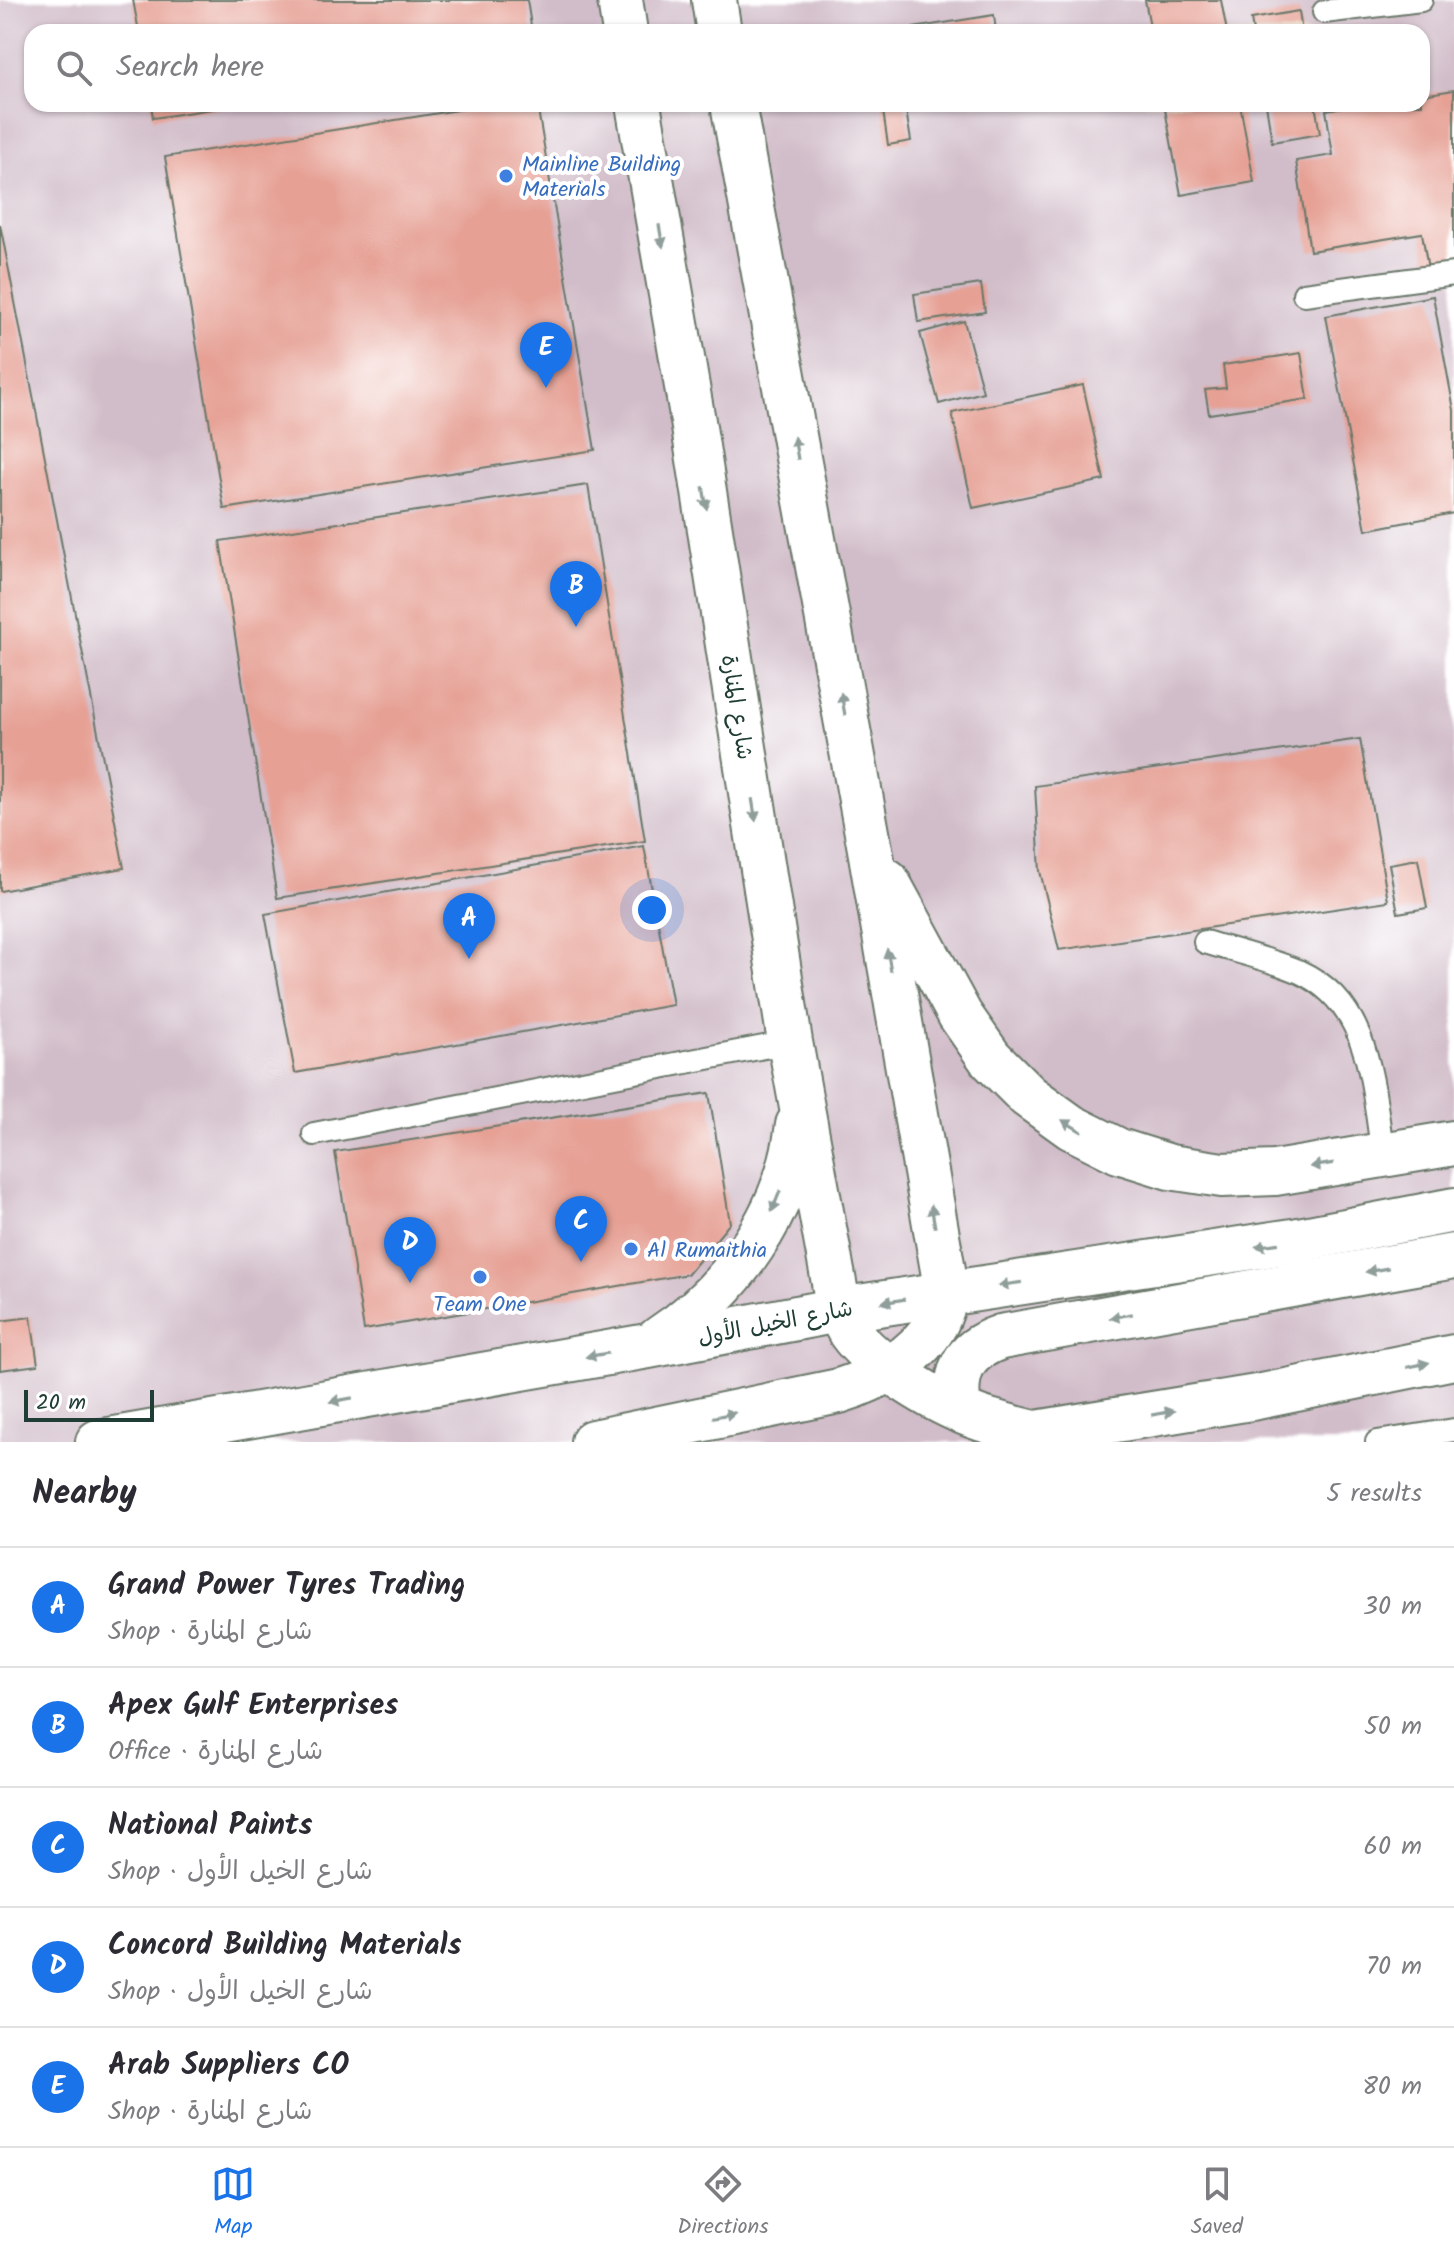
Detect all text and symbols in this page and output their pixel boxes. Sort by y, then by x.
search box [24,24,1430,112]
text: Search here [116,44,264,92]
icon: search [52,46,96,90]
place label: Mainline Building Materials [522,148,681,208]
marker: Mainline Building Materials [497,167,515,185]
one-way arrow [655,224,667,249]
pin: E [520,322,572,388]
one-way arrow [789,436,801,461]
one-way arrow [699,485,712,510]
pin: B [550,561,602,627]
street label: شارع المنارة [710,652,761,762]
one-way arrow [836,691,848,716]
one-way arrow [748,798,760,823]
your location [632,890,672,930]
pin: A [443,893,495,959]
one-way arrow [882,947,894,972]
one-way arrow [1061,1119,1083,1133]
one-way arrow [1309,1159,1334,1172]
one-way arrow [770,1189,783,1213]
pin: C [555,1196,607,1262]
one-way arrow [927,1203,939,1228]
pin: D [384,1217,436,1283]
place label: Al Rumaithia [647,1234,767,1269]
one-way arrow [1254,1239,1279,1252]
marker: Al Rumaithia [622,1240,640,1258]
one-way arrow [1364,1265,1389,1277]
marker: Team One [471,1268,489,1286]
one-way arrow [997,1278,1022,1291]
place label: Team One [433,1288,527,1323]
street label: شارع الخيل الأول [695,1292,856,1357]
one-way arrow [880,1295,905,1308]
one-way arrow [1108,1310,1133,1322]
one-way arrow [584,1350,609,1362]
one-way arrow [1406,1358,1431,1371]
scale bar [24,1386,154,1422]
text: 20 m [36,1386,86,1421]
one-way arrow [328,1394,353,1406]
one-way arrow [1151,1407,1176,1419]
one-way arrow [712,1408,737,1421]
text: Nearby [32,1467,137,1521]
text: 5 results [1326,1473,1422,1515]
text: Grand Power Tyres Trading [108,1562,465,1610]
text: A [50,1586,66,1628]
text: 30 m [1363,1586,1422,1628]
text: Shop · شارع المنارة [108,1611,312,1653]
text: Apex Gulf Enterprises [108,1682,398,1730]
text: B [50,1706,66,1748]
text: 50 m [1364,1706,1422,1748]
text: Office · شارع المنارة [108,1731,323,1773]
text: National Paints [108,1802,312,1850]
text: C [50,1826,66,1868]
text: 60 m [1363,1826,1422,1868]
text: Shop · شارع الخيل الأول [108,1851,373,1893]
text: Concord Building Materials [108,1922,462,1970]
text: D [49,1946,67,1988]
text: 70 m [1366,1946,1422,1988]
text: Shop · شارع الخيل الأول [108,1971,373,2013]
text: Arab Suppliers CO [108,2042,349,2090]
text: E [51,2066,65,2108]
text: 80 m [1362,2066,1422,2108]
text: Shop · شارع المنارة [108,2091,312,2133]
tab: Map [211,2162,255,2245]
tab: Directions [677,2162,769,2245]
tab: Saved [1191,2162,1243,2245]

